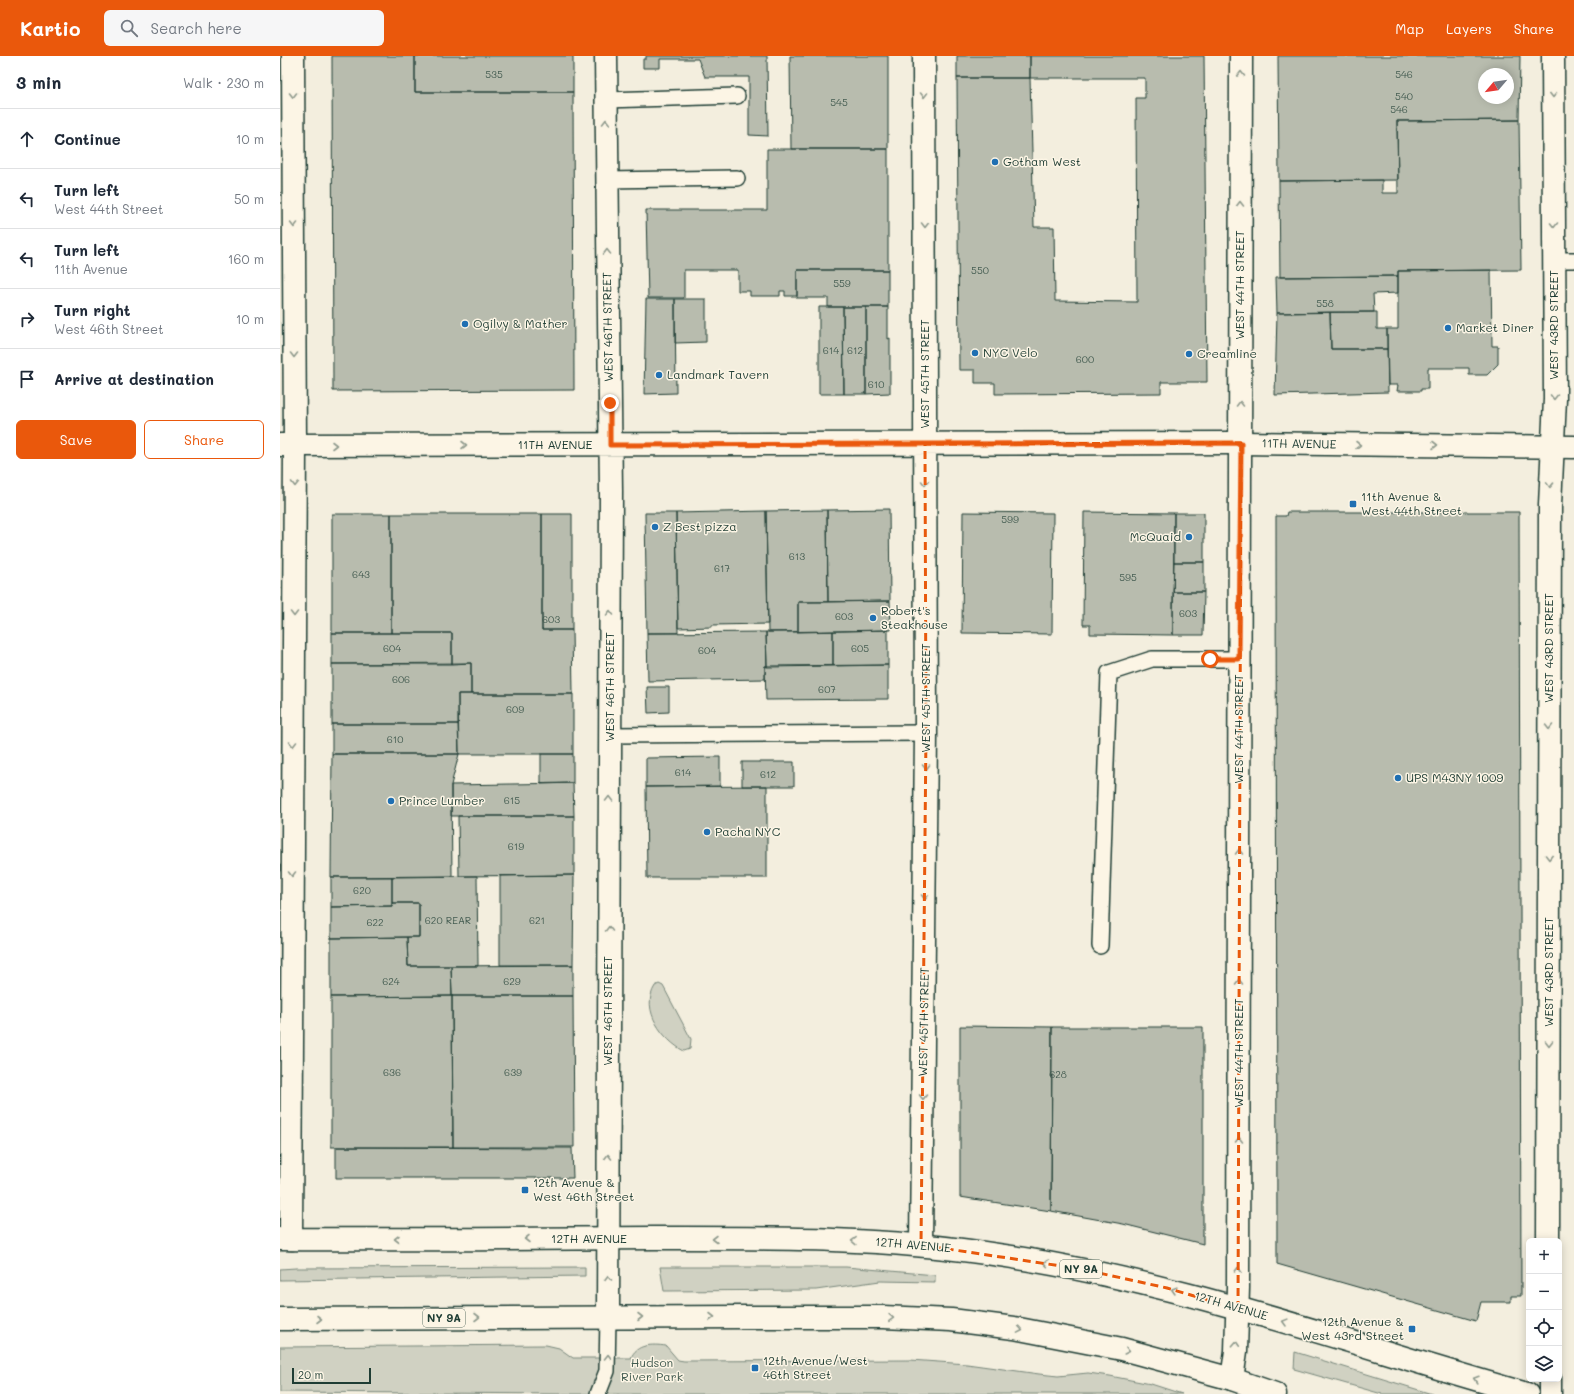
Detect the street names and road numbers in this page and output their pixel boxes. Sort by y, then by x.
street label: WEST 44TH STREET [1231,230,1247,340]
street label: WEST 43RD STREET [1545,270,1561,380]
street label: WEST 46TH STREET [598,272,616,382]
street label: WEST 45TH STREET [916,319,932,429]
street label: 11TH AVENUE [1262,434,1337,452]
street label: 11TH AVENUE [518,436,592,452]
street label: WEST 43RD STREET [1540,593,1556,703]
street label: WEST 46TH STREET [601,632,617,742]
street label: WEST 45TH STREET [917,643,933,753]
street label: WEST 44TH STREET [1230,674,1246,784]
street label: WEST 43RD STREET [1540,917,1556,1027]
street label: WEST 46TH STREET [599,956,615,1066]
street label: WEST 45TH STREET [914,967,932,1077]
street label: WEST 44TH STREET [1230,998,1246,1108]
street label: 12TH AVENUE [551,1230,627,1246]
street label: 12TH AVENUE [875,1233,952,1255]
road number: NY 9A [1060,1260,1102,1278]
street label: 12TH AVENUE [1193,1287,1270,1323]
road number: NY 9A [423,1309,465,1327]

